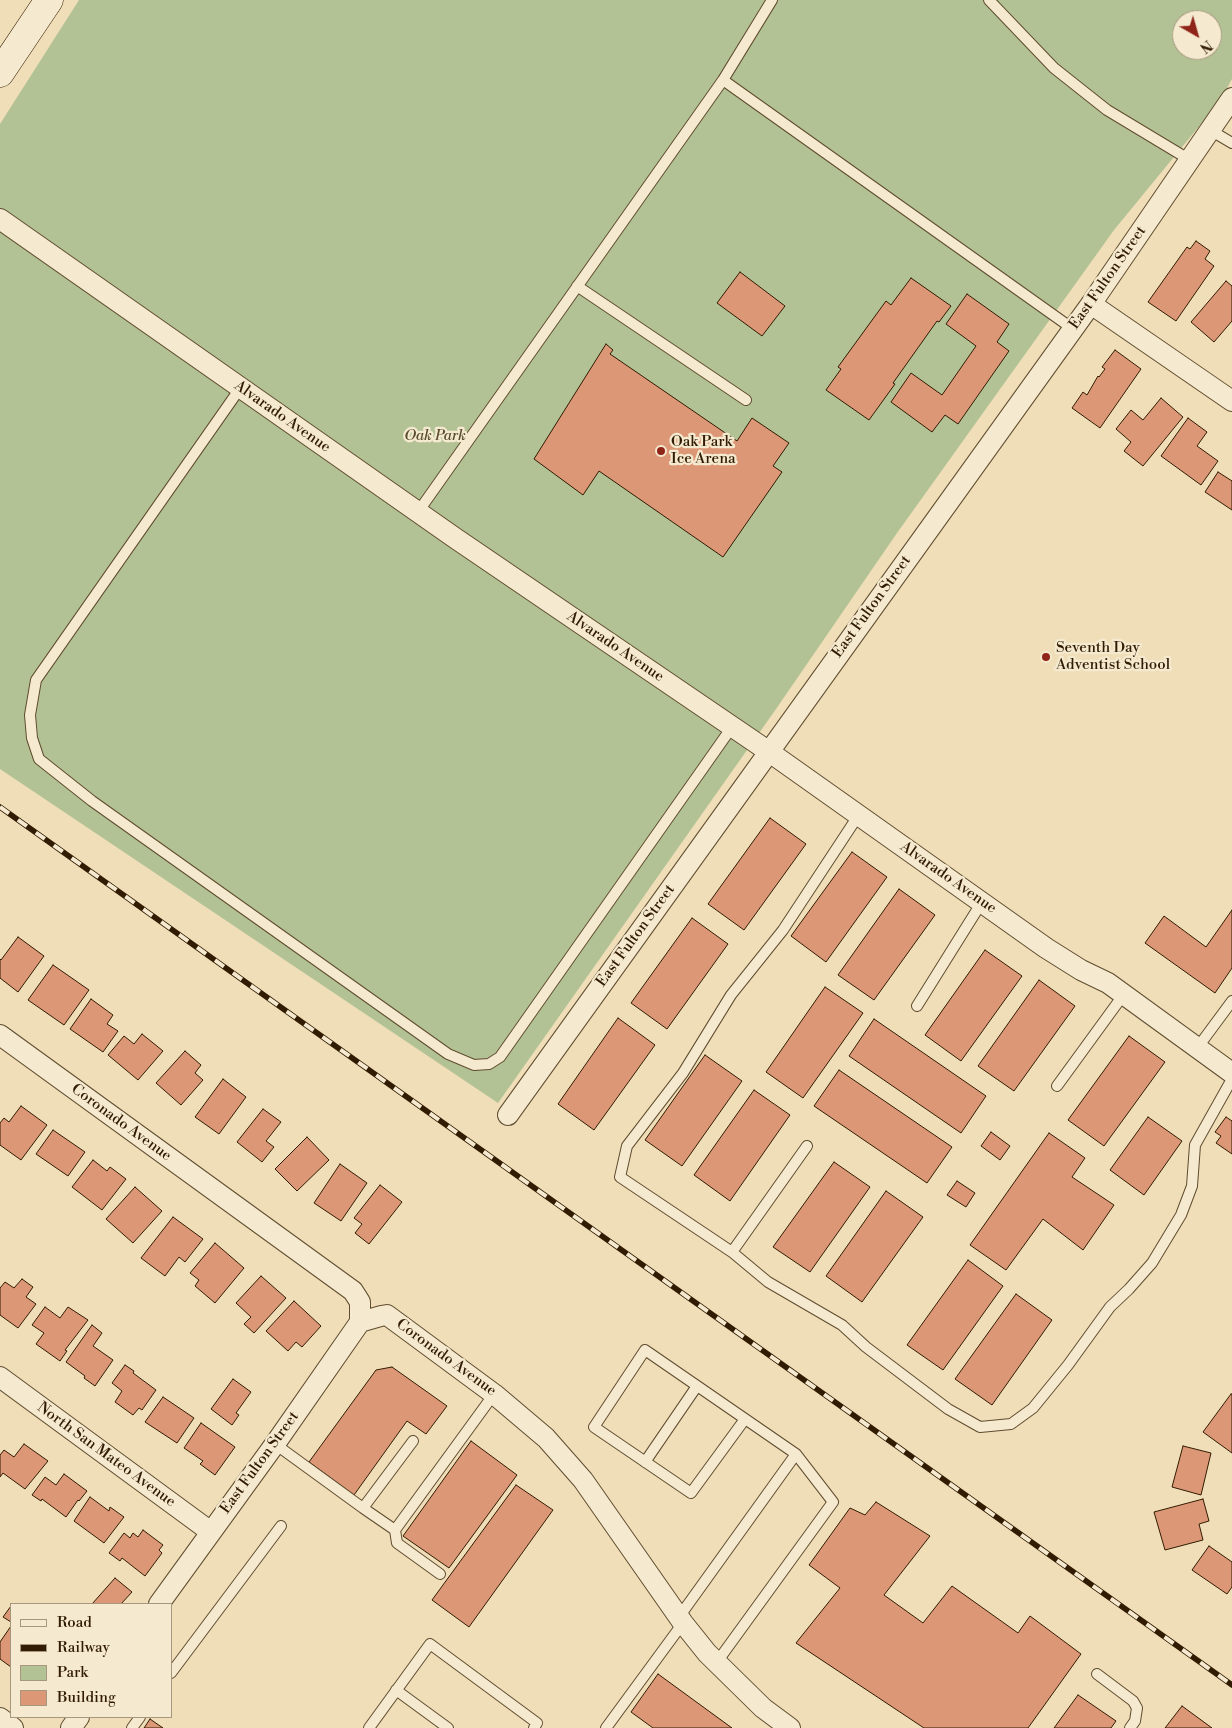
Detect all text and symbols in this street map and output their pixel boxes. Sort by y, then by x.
north arrow [1172,10,1222,60]
text: N [1196,36,1216,57]
street label: East Fulton Street [1066,223,1150,333]
street label: Alvarado Avenue [230,377,334,457]
park label: Oak Park [404,427,466,445]
place label: Oak Park Ice Arena [671,433,736,468]
marker: Oak Park Ice Arena [655,445,667,457]
street label: East Fulton Street [829,552,915,662]
street label: Alvarado Avenue [563,608,667,686]
place label: Seventh Day Adventist School [1056,639,1170,674]
marker: Seventh Day Adventist School [1040,651,1052,663]
street label: Alvarado Avenue [896,838,1000,918]
street label: East Fulton Street [593,881,679,991]
street label: Coronado Avenue [67,1081,175,1165]
street label: Coronado Avenue [392,1316,500,1400]
street label: North San Mateo Avenue [33,1399,179,1511]
street label: East Fulton Street [217,1408,303,1518]
legend [10,1603,172,1718]
text: Road [57,1613,92,1632]
text: Railway [57,1638,110,1657]
text: Park [57,1663,88,1682]
text: Building [57,1688,116,1707]

